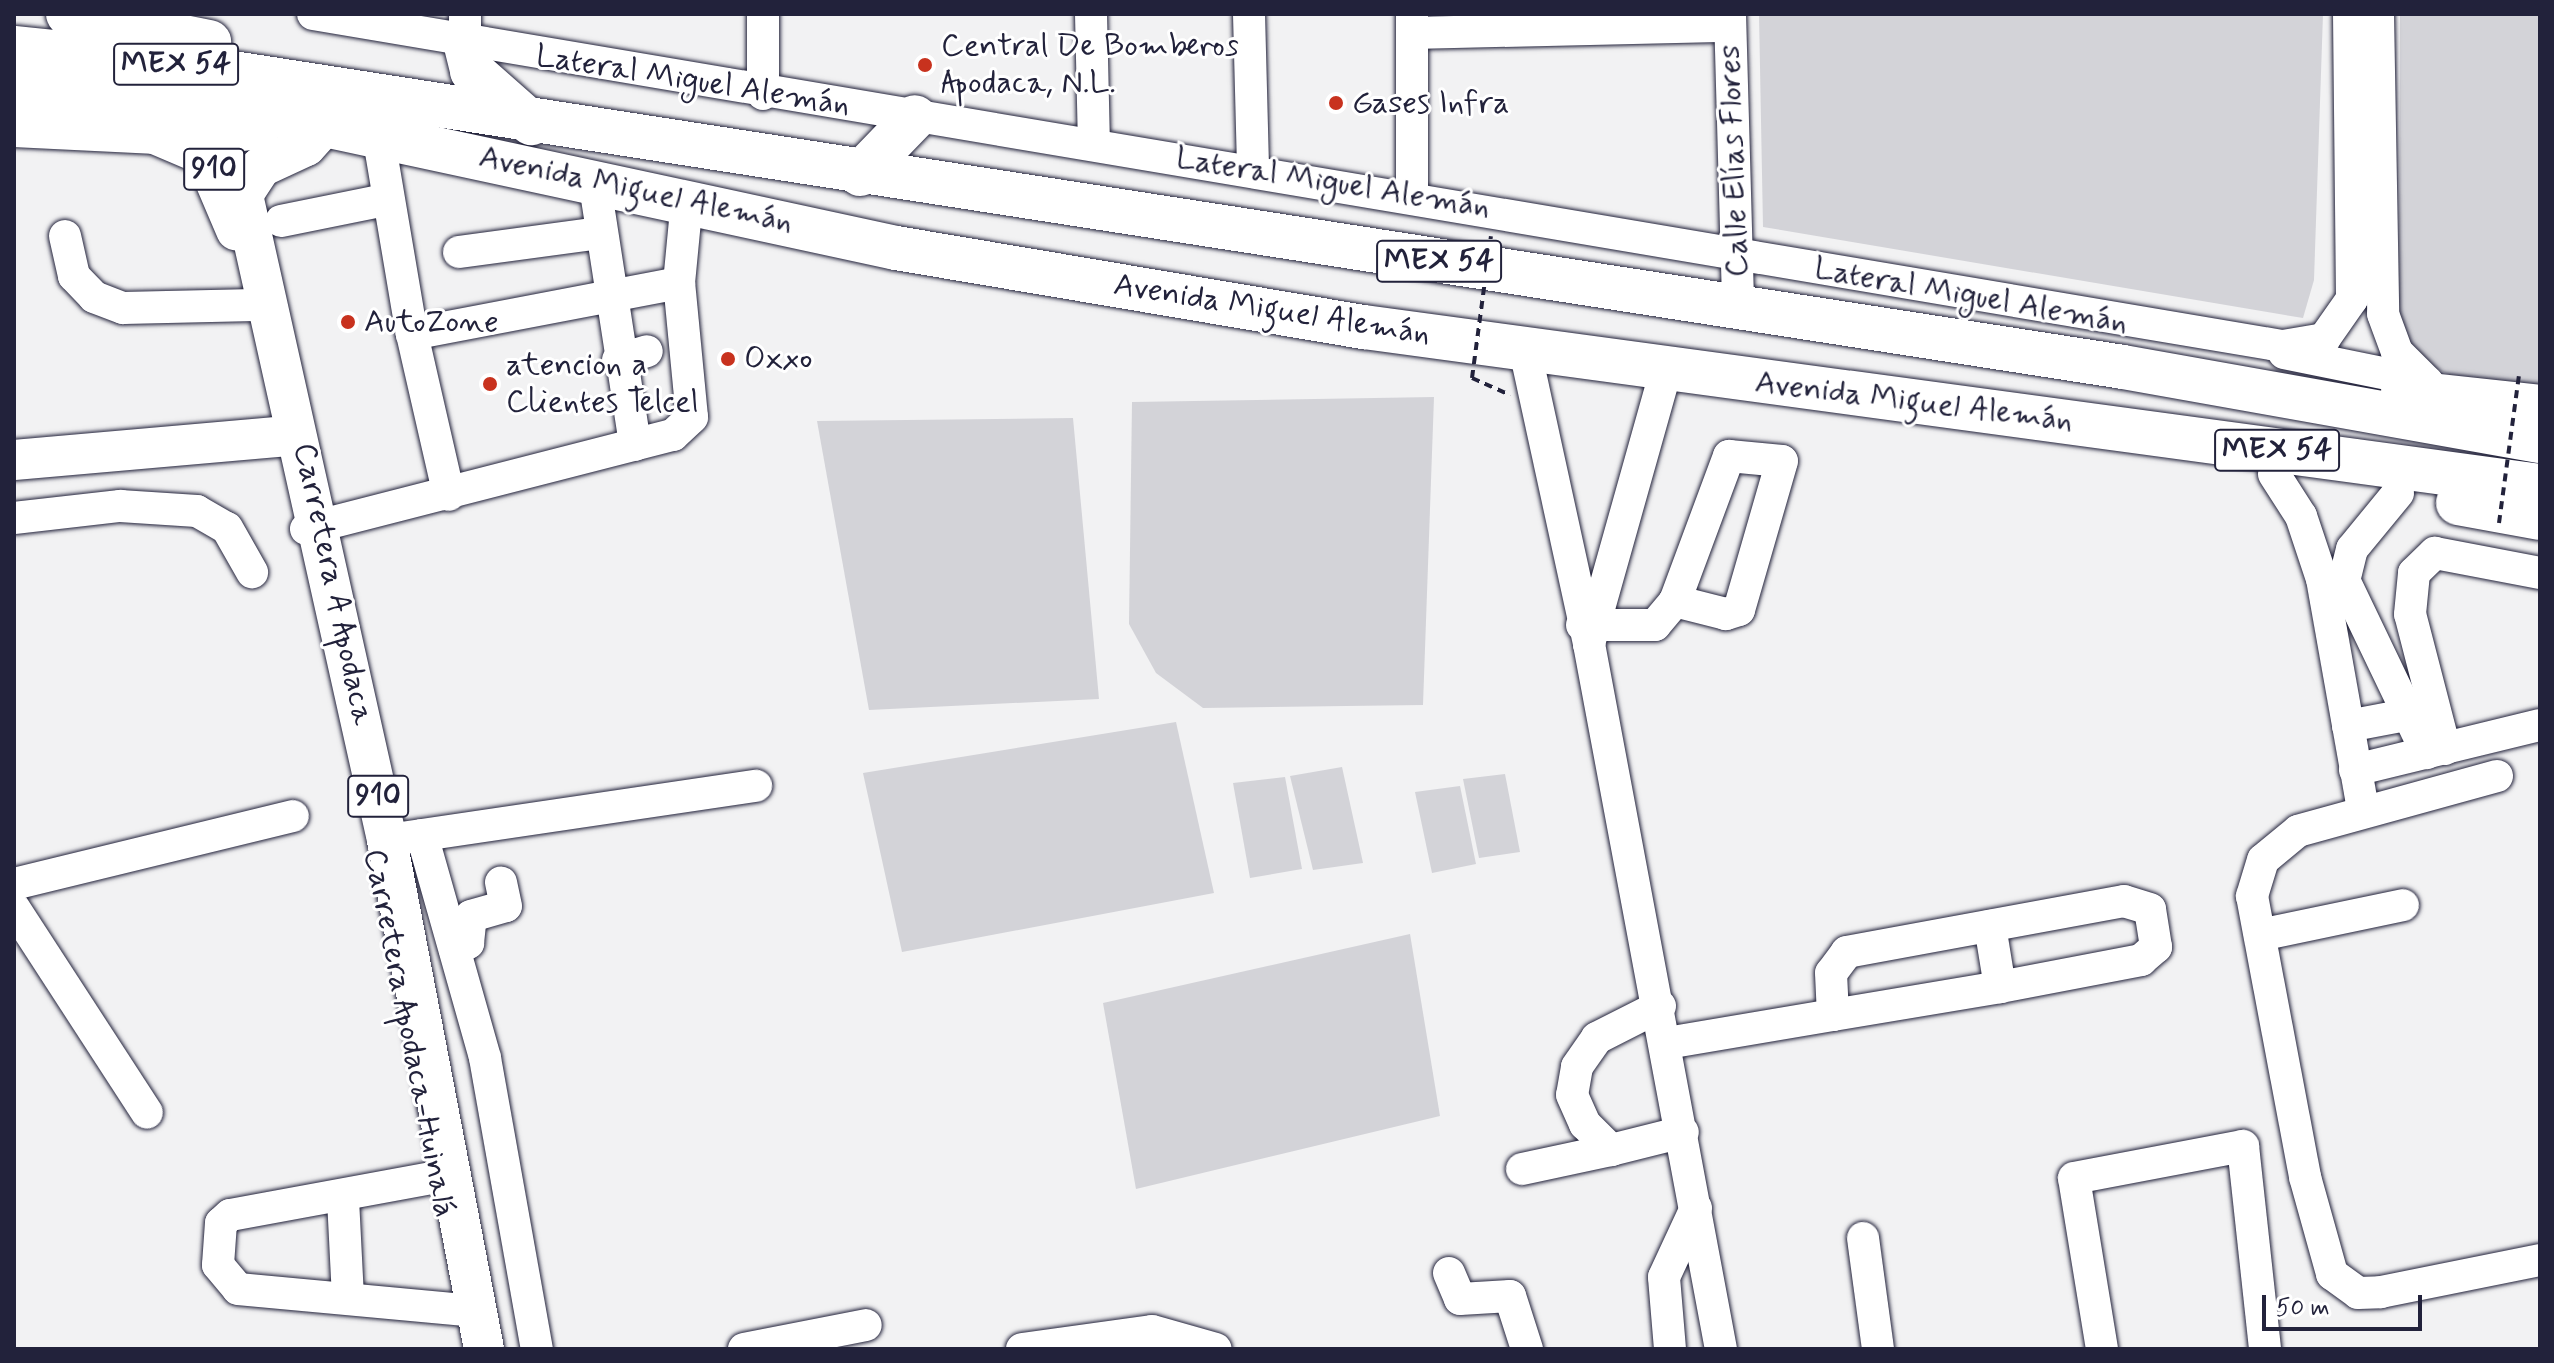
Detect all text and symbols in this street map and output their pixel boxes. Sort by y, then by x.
place label: Central De Bomberos Apodaca, N.L. [941,28,1237,103]
road number: MEX 54 [112,38,240,90]
street label: Lateral Miguel Alemán [538,38,848,124]
street label: Calle Elías Flores [1711,43,1757,279]
marker: Central De Bomberos Apodaca, N.L. [916,56,934,74]
place label: Gases Infra [1352,84,1515,122]
marker: Gases Infra [1327,94,1345,112]
street label: Avenida Miguel Alemán [479,139,793,241]
street label: Lateral Miguel Alemán [1178,140,1488,226]
road number: 910 [182,143,246,195]
road number: MEX 54 [1375,235,1503,287]
street label: Lateral Miguel Alemán [1816,250,2126,342]
street label: Avenida Miguel Alemán [1114,267,1430,353]
place label: AutoZone [364,303,499,341]
marker: AutoZone [339,313,357,331]
place label: Oxxo [744,340,812,378]
place label: atencion a Clientes Telcel [506,347,698,422]
marker: Oxxo [719,350,737,368]
street label: Avenida Miguel Alemán [1756,364,2072,440]
marker: atencion a Clientes Telcel [481,375,499,393]
road number: MEX 54 [2213,424,2341,476]
street label: Carretera A Apodaca [284,439,382,729]
road number: 910 [346,770,410,822]
street label: Carretera Apodaca-Huinalá [354,846,464,1220]
scale bar [2266,1279,2426,1329]
text: 50 m [2276,1293,2330,1324]

